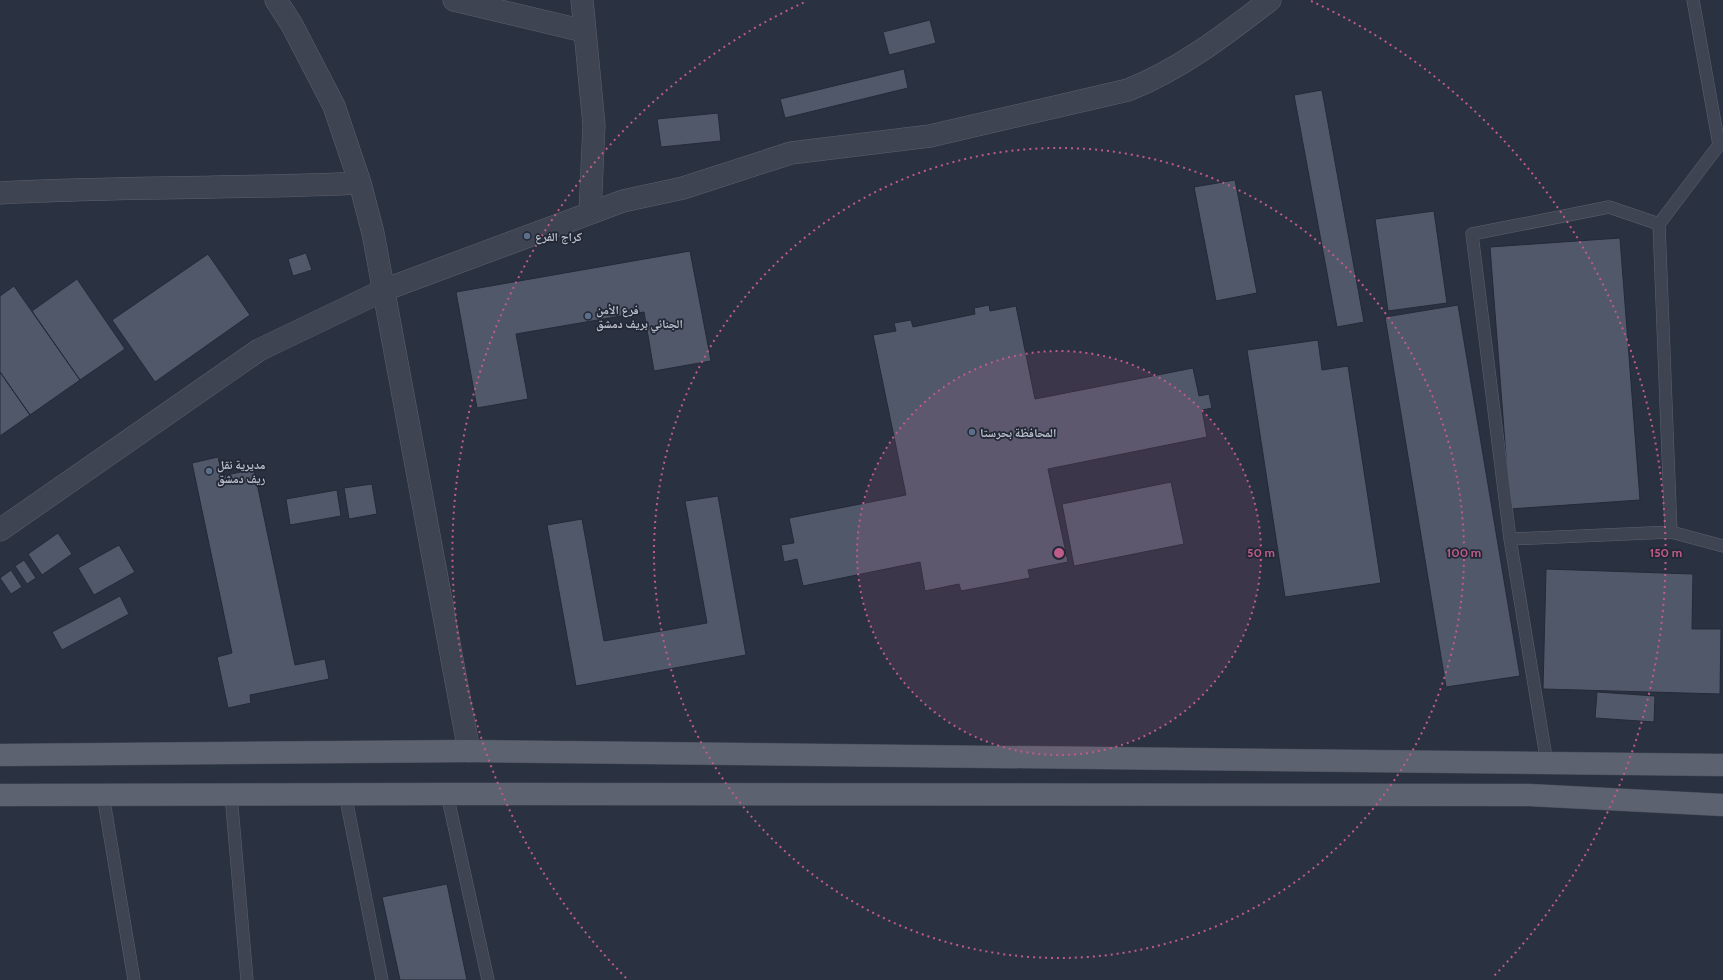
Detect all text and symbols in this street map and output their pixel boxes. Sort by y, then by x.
place label: كراج الفرع [535,229,583,245]
marker: كراج الفرع [522,231,532,241]
place label: فرع الأمن الجنائي بريف دمشق [596,302,683,333]
marker: فرع الأمن الجنائي بريف دمشق [583,311,593,321]
place label: المحافظة بحرستا [980,425,1056,440]
marker: المحافظة بحرستا [967,427,977,437]
place label: مديرية نقل ريف دمشق [217,457,266,487]
marker: مديرية نقل ريف دمشق [204,466,214,476]
text: 50 m [1247,545,1275,560]
text: 100 m [1447,545,1481,560]
text: 150 m [1650,545,1682,560]
centre of rings [1052,546,1066,560]

